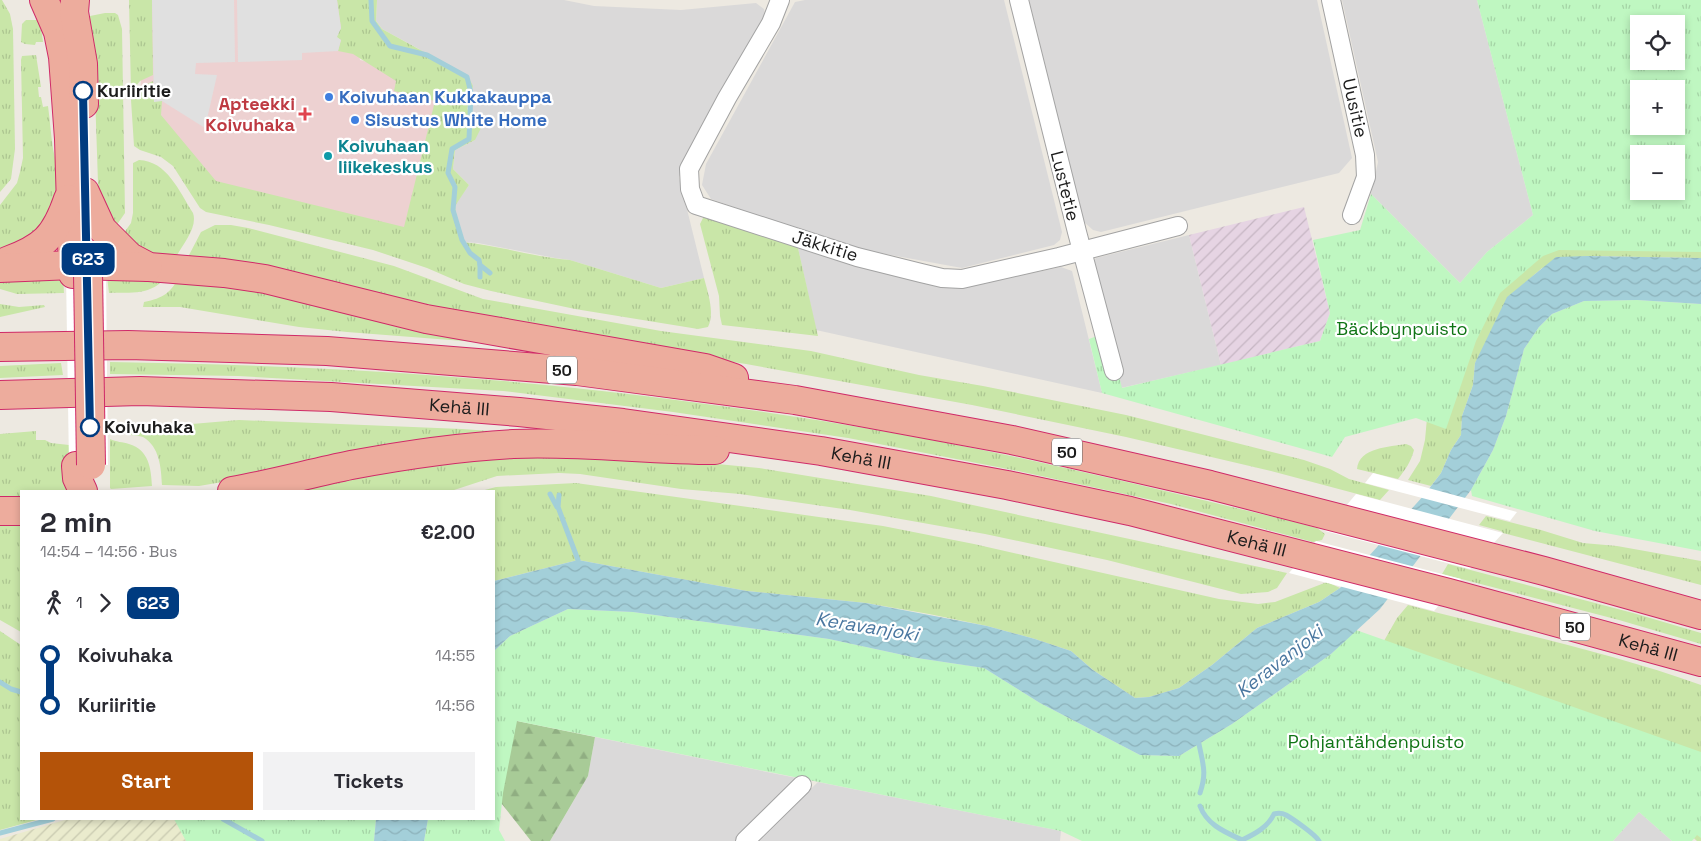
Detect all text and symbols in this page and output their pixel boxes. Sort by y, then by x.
map controls [1630,15,1685,200]
button: locate [1630,15,1685,70]
street label: Uusitie [1338,76,1373,140]
place label: Kuriiritie [97,79,171,102]
button: + [1630,80,1685,135]
marker: Kuriiritie [73,81,93,101]
place label: Koivuhaan Kukkakauppa [339,85,552,108]
marker: Koivuhaan Kukkakauppa [323,91,335,103]
place label: Apteekki Koivuhaka [205,92,296,136]
marker: Apteekki Koivuhaka [299,108,311,120]
place label: Sisustus White Home [365,108,547,131]
marker: Sisustus White Home [349,114,361,126]
place label: Koivuhaan liikekeskus [338,134,432,178]
button: − [1630,145,1685,200]
street label: Lustetie [1046,148,1085,223]
marker: Koivuhaan liikekeskus [322,150,334,162]
street label: Jäkkitie [789,225,861,266]
line badge: 623 [59,243,117,275]
text: 623 [72,247,104,270]
park label: Bäckbynpuisto [1336,317,1468,340]
road number: 50 [547,356,577,384]
street label: Kehä III [428,393,491,421]
place label: Koivuhaka [104,415,194,438]
marker: Koivuhaka [80,417,100,437]
road number: 50 [1052,438,1082,466]
street label: Kehä III [829,441,893,475]
text: 2 min [40,504,112,540]
text: €2.00 [421,520,475,545]
street label: Kehä III [1225,524,1289,562]
text: 14:54 – 14:56 · Bus [40,541,177,562]
icon: walk [40,589,68,617]
icon: forward [91,589,119,617]
text: 623 [137,591,169,614]
text: 1 [76,592,83,613]
water label: Keravanjoki [814,606,922,647]
road number: 50 [1560,614,1590,640]
water label: Keravanjoki [1231,618,1330,703]
street label: Kehä III [1616,628,1681,666]
text: Koivuhaka [78,643,173,668]
text: 14:55 [435,645,475,666]
text: Kuriiritie [78,693,156,718]
text: 14:56 [435,695,475,716]
park label: Pohjantähdenpuisto [1288,730,1464,753]
button: Start [40,752,253,810]
button: Tickets [263,752,475,810]

